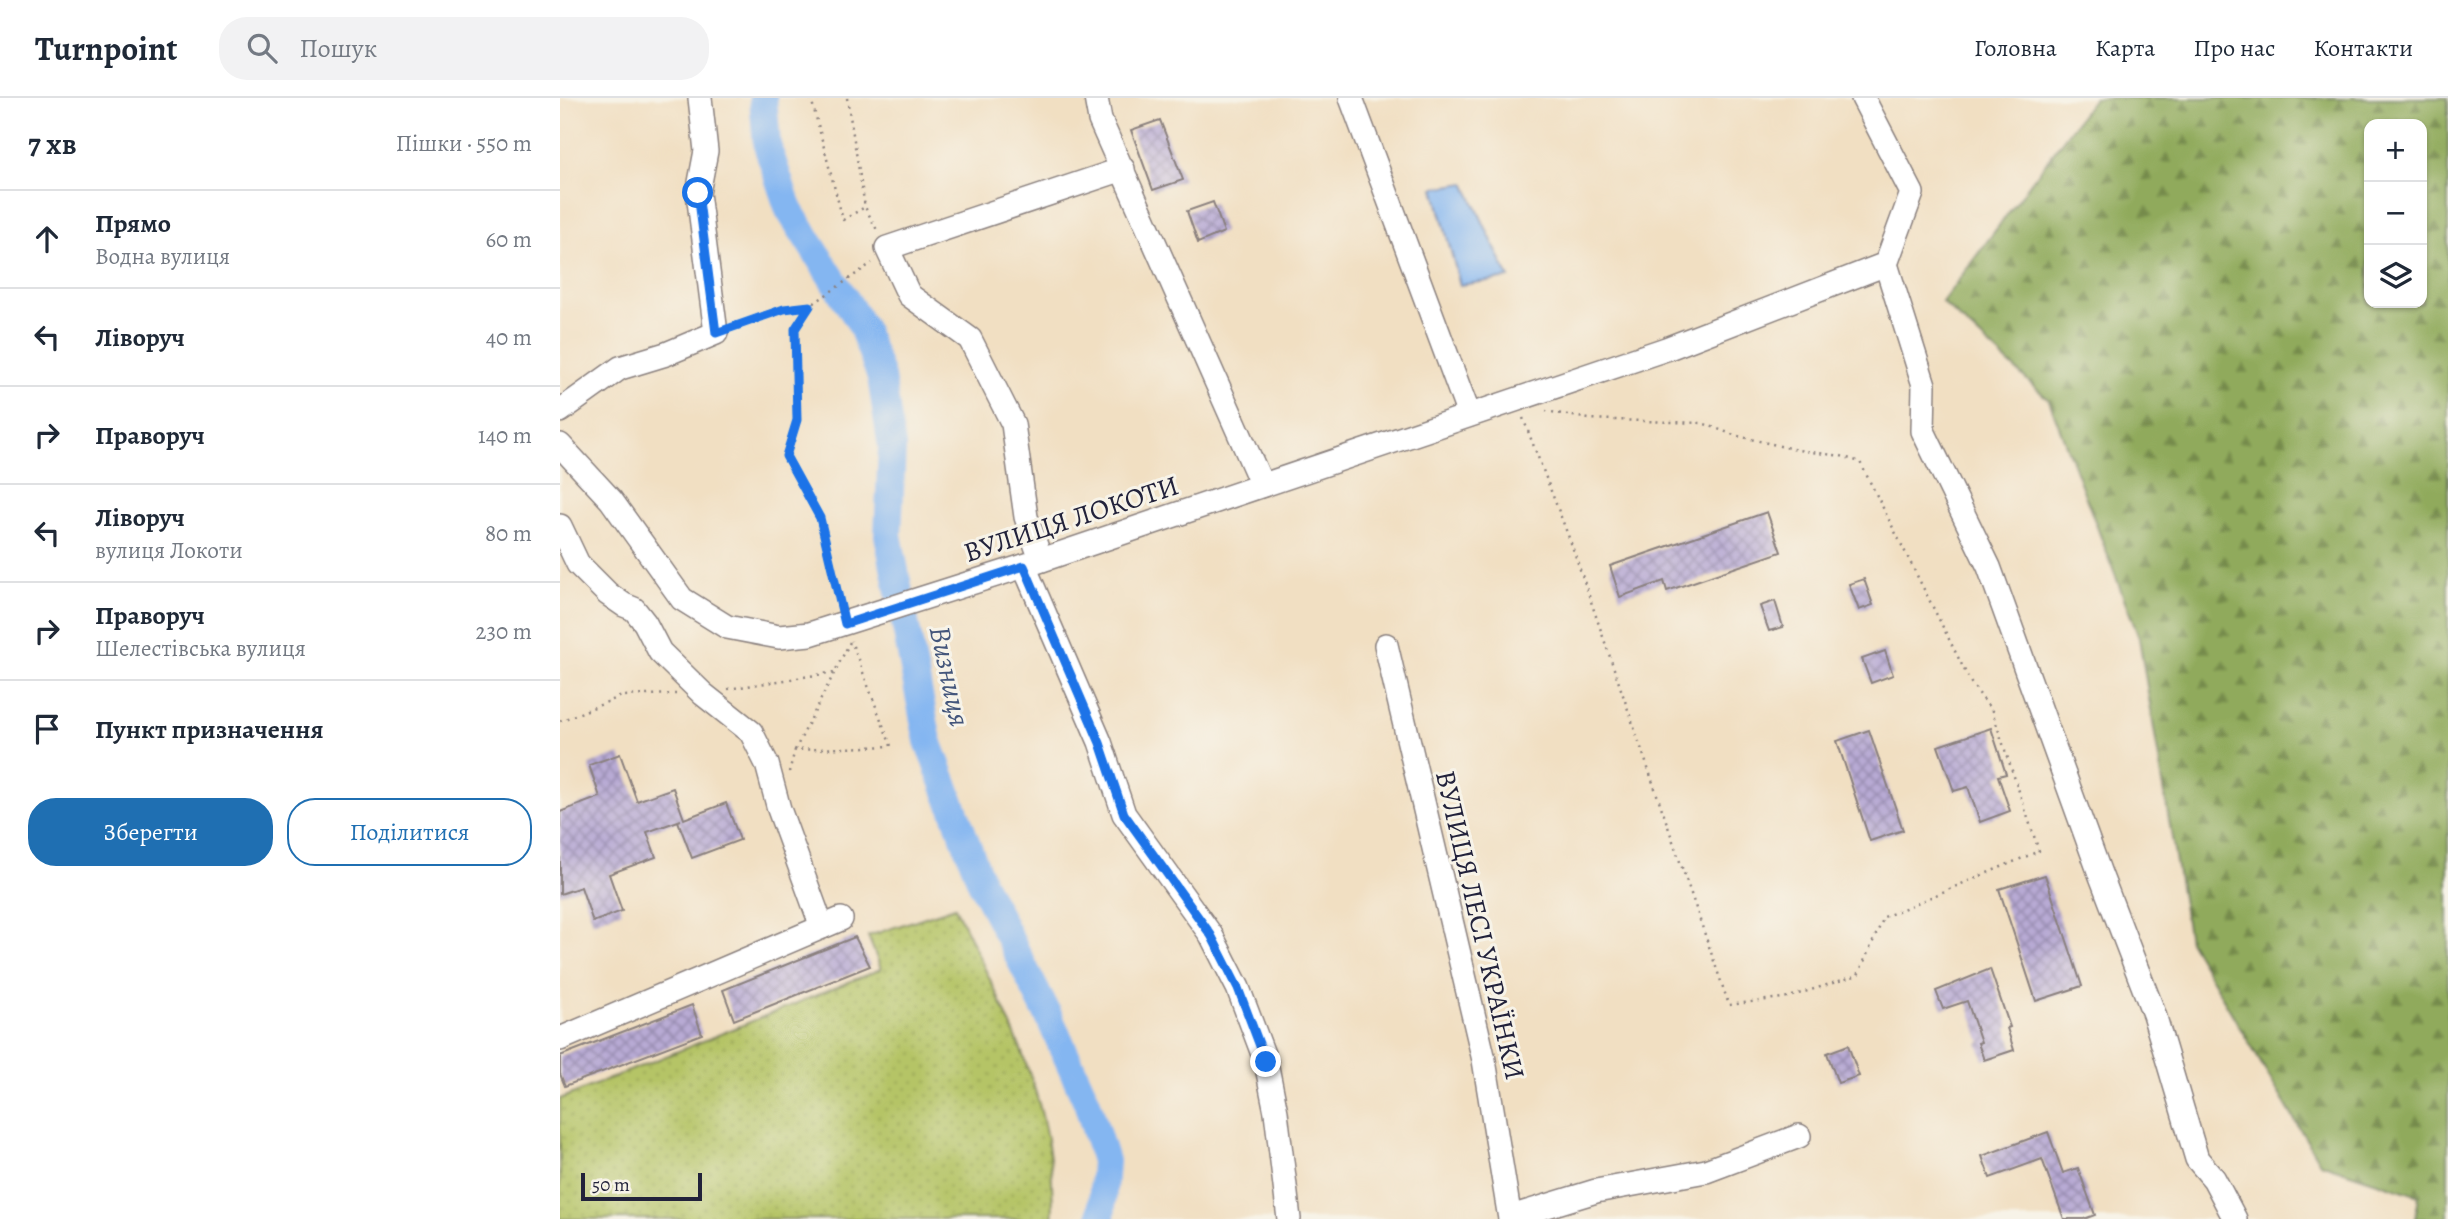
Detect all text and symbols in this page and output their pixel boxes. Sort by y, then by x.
search box [219,17,709,80]
text: Turnpoint [35,26,177,71]
icon: search [243,29,281,67]
text: Пошук [299,31,377,66]
text: Головна [1974,32,2057,64]
text: Карта [2095,32,2155,64]
text: Про нас [2193,32,2275,64]
text: Контакти [2313,32,2413,64]
map controls [2364,119,2427,308]
button: + [2364,119,2427,182]
text: 7 хв [28,124,77,164]
text: Пішки · 550 m [396,128,532,159]
route start [682,177,713,208]
button: − [2364,182,2427,245]
text: Прямо [95,206,171,241]
icon: ahead [28,220,66,258]
text: 60 m [485,224,532,255]
text: Водна вулиця [95,241,230,272]
button: layers [2364,245,2427,308]
icon: left [28,318,66,356]
text: Ліворуч [95,320,185,355]
text: 40 m [486,322,532,353]
icon: right [28,416,66,454]
text: Праворуч [95,418,205,453]
text: 140 m [478,420,532,451]
street label: ВУЛИЦЯ ЛОКОТИ [959,466,1184,572]
text: Ліворуч [95,500,185,535]
icon: left [28,514,66,552]
text: 80 m [485,518,532,549]
text: вулиця Локоти [95,535,243,566]
text: Праворуч [95,598,205,633]
icon: right [28,612,66,650]
text: 230 m [476,616,532,647]
water label: Визниця [920,622,980,730]
text: Шелестівська вулиця [95,633,306,664]
icon: arrive [28,710,66,748]
text: Пункт призначення [95,712,324,747]
street label: ВУЛИЦЯ ЛЕСІ УКРАЇНКИ [1426,767,1534,1084]
button: Зберегти [28,798,273,866]
button: Поділитися [287,798,532,866]
route end [1250,1046,1281,1077]
scale bar [581,1170,702,1202]
text: 50 m [592,1172,630,1198]

